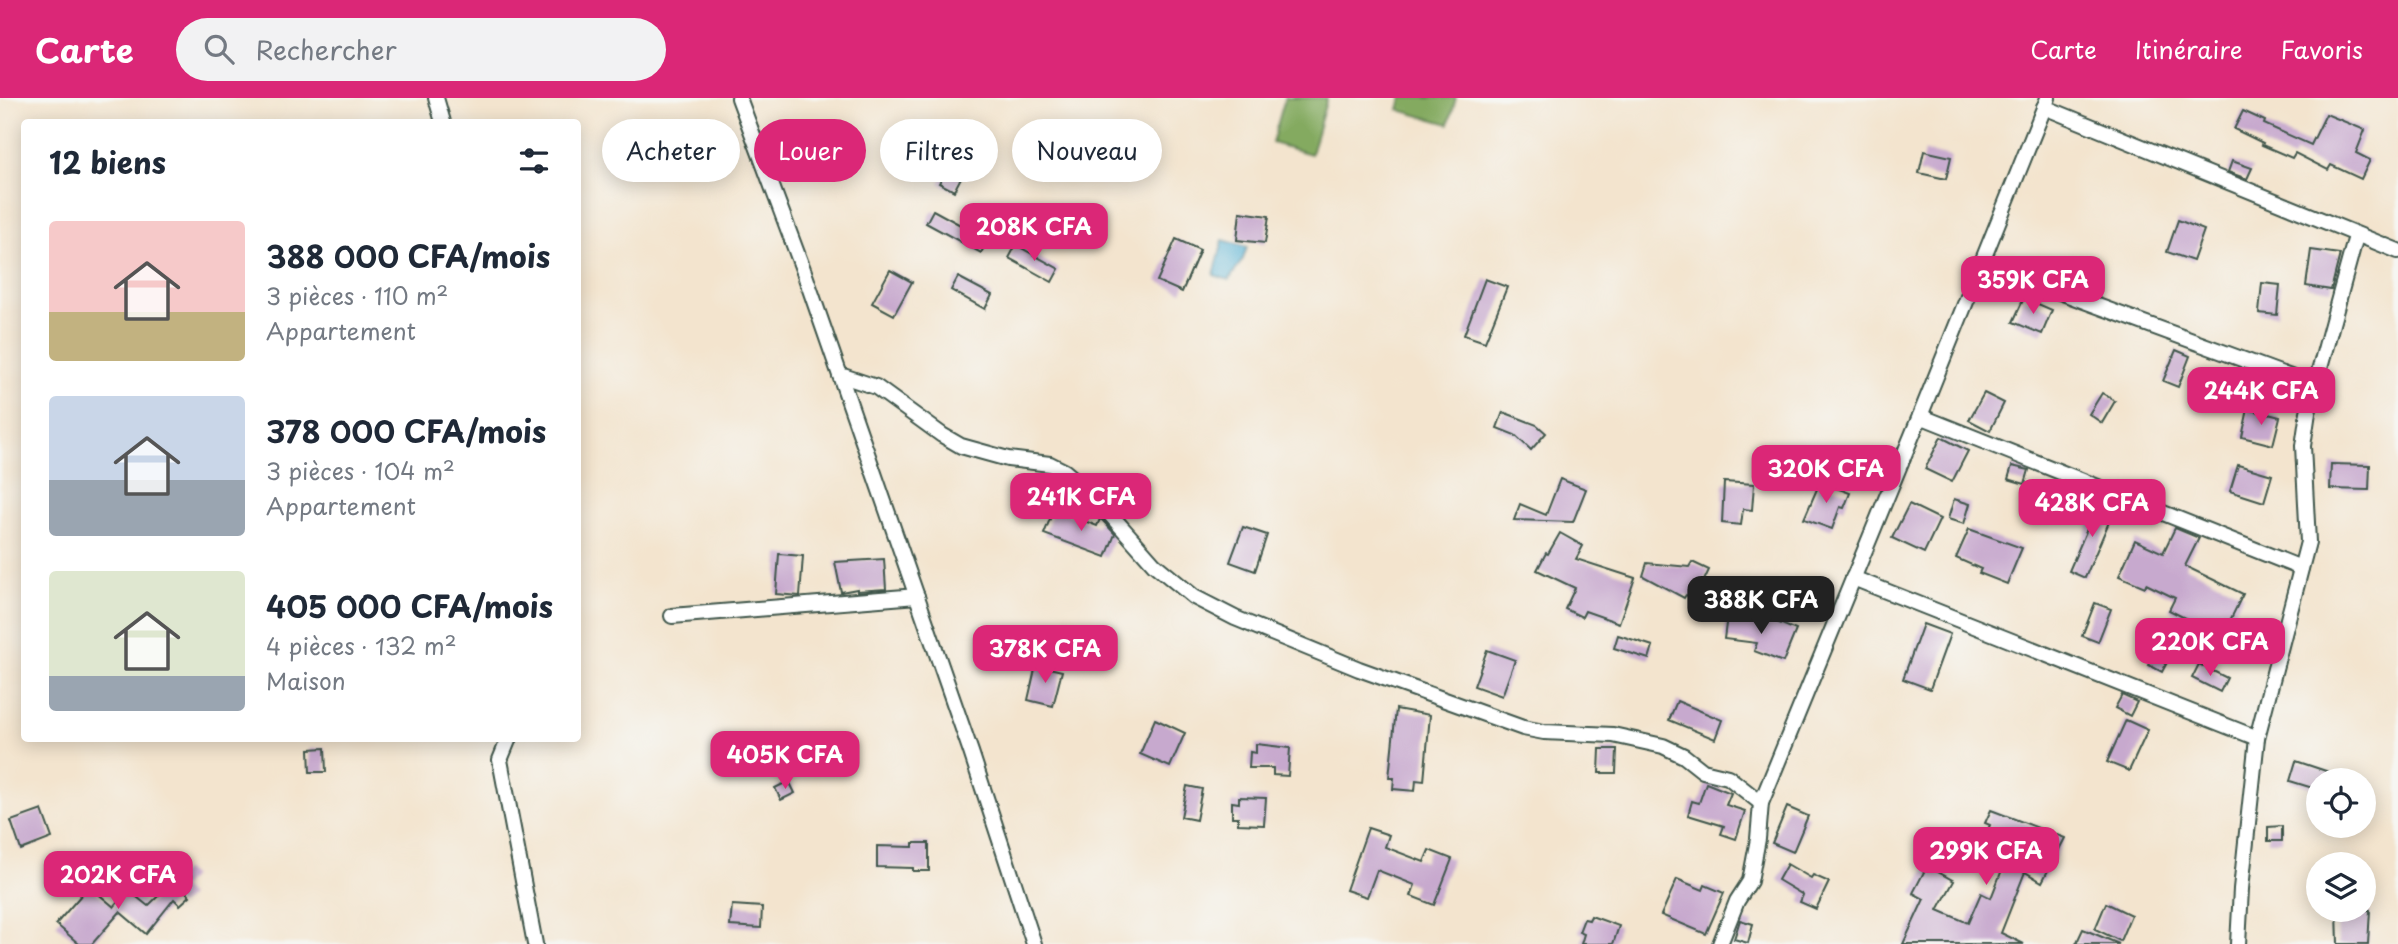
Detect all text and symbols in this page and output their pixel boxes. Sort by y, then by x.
search box [176,18,666,81]
text: Carte [35,24,134,74]
icon: search [200,30,238,68]
text: Rechercher [256,30,397,69]
text: Carte [2030,31,2097,67]
text: Itinéraire [2135,31,2243,67]
text: Favoris [2281,31,2363,67]
chip: Acheter [602,119,740,182]
chip: Louer [754,119,866,182]
chip: Filtres [880,119,998,182]
chip: Nouveau [1012,119,1162,182]
text: 12 biens [49,139,166,184]
icon: filters [515,142,553,180]
pin: 208K CFA [962,204,1106,263]
text: 208K CFA [976,208,1092,243]
text: 388 000 CFA/mois [266,233,550,278]
icon: home [105,249,189,333]
pin: 359K CFA [1961,256,2105,316]
text: 359K CFA [1977,261,2089,296]
text: 3 pièces · 110 m² [266,278,448,313]
text: Appartement [266,313,416,348]
pin: 244K CFA [2189,368,2333,427]
text: 244K CFA [2203,372,2319,407]
text: 378 000 CFA/mois [266,408,546,453]
icon: home [105,424,189,508]
pin: 320K CFA [1754,446,1898,505]
text: 320K CFA [1768,450,1884,485]
text: 3 pièces · 104 m² [266,453,455,488]
pin: 241K CFA [1009,474,1153,533]
text: 241K CFA [1026,478,1136,513]
pin: 428K CFA [2020,480,2164,539]
text: 428K CFA [2035,484,2149,519]
text: Appartement [266,488,416,523]
pin: 388K CFA [1689,576,1833,636]
text: 388K CFA [1703,581,1819,616]
text: 405 000 CFA/mois [266,583,553,628]
icon: home [105,599,189,683]
pin: 220K CFA [2138,618,2282,678]
text: 220K CFA [2151,623,2269,658]
pin: 378K CFA [973,626,1117,685]
text: 4 pièces · 132 m² [266,628,457,663]
text: 378K CFA [989,630,1101,665]
text: Maison [266,663,346,698]
pin: 405K CFA [713,732,857,791]
text: 405K CFA [727,736,844,771]
map controls [2306,768,2376,922]
button: locate [2306,768,2376,838]
pin: 299K CFA [1914,828,2058,887]
text: 299K CFA [1929,832,2043,867]
pin: 202K CFA [46,852,190,911]
button: layers [2306,852,2376,922]
text: 202K CFA [60,856,176,891]

